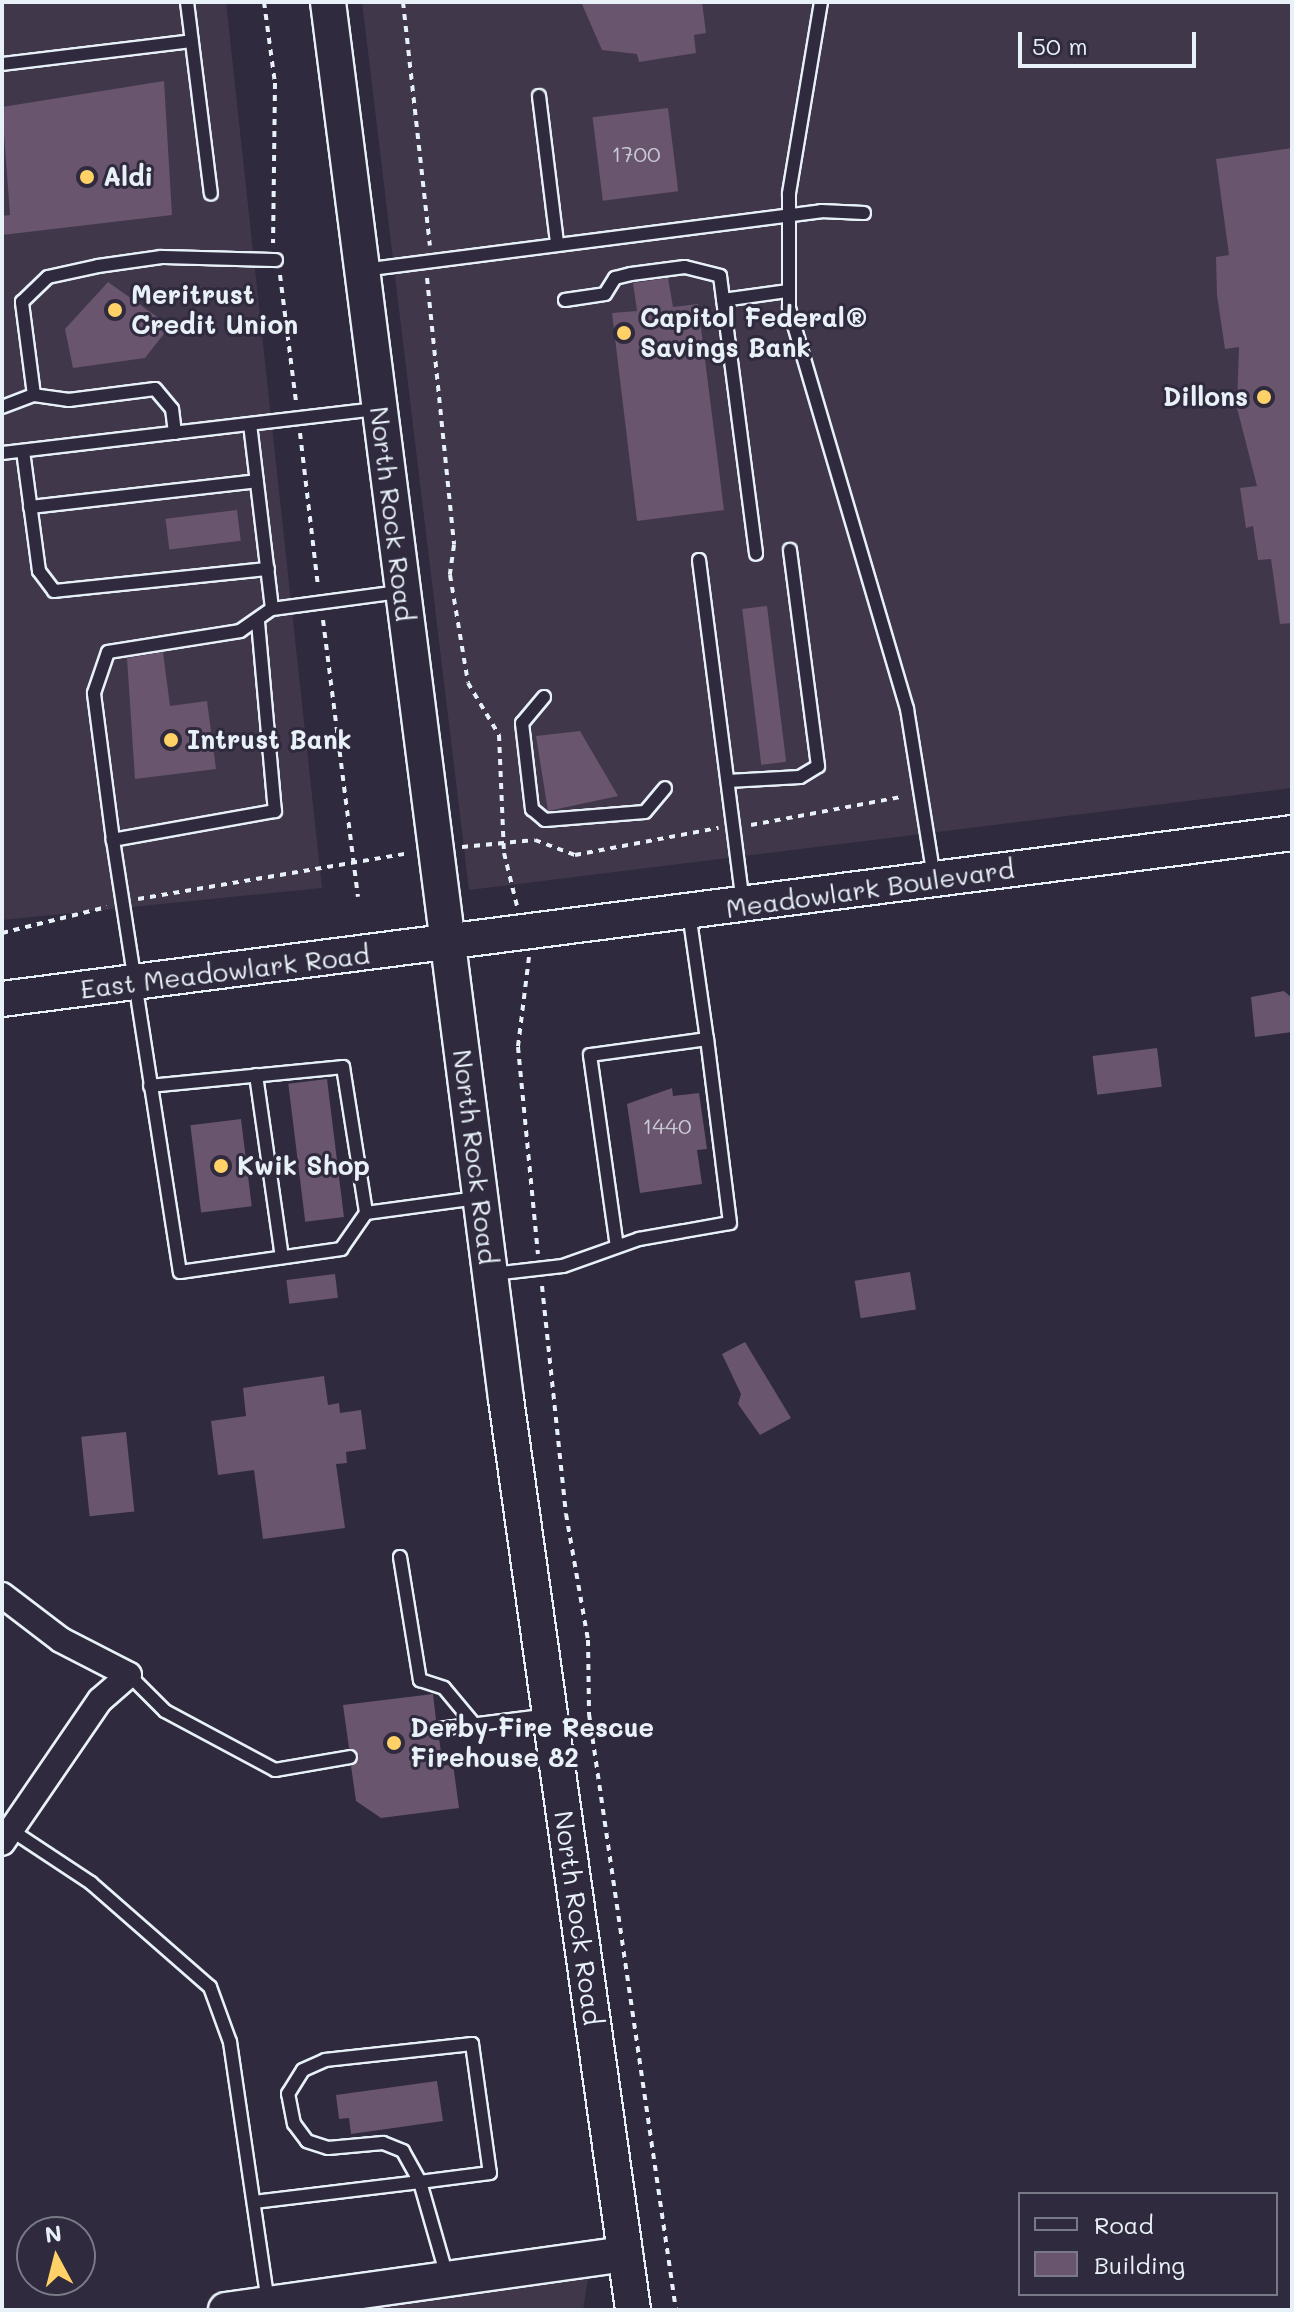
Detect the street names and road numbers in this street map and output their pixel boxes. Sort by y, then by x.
street label: North Rock Road [363,405,421,623]
street label: Meadowlark Boulevard [724,853,1016,925]
street label: East Meadowlark Road [79,939,371,1005]
street label: North Rock Road [446,1048,504,1266]
street label: North Rock Road [547,1809,609,2027]

